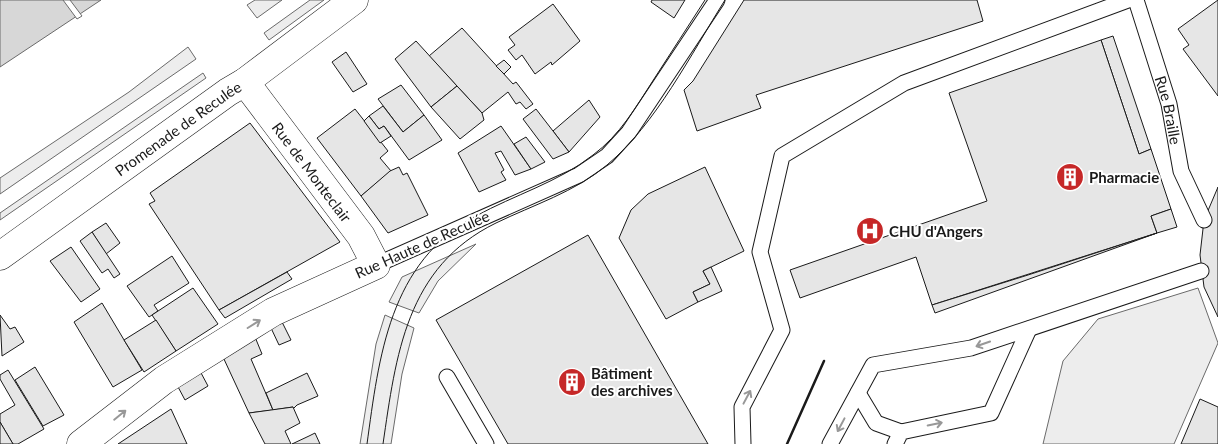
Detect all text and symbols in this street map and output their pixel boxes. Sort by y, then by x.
street label: Rue Braille [1152,73,1185,146]
street label: Promenade de Reculée [111,77,244,179]
street label: Rue de Monteclair [269,119,356,226]
building icon: Pharmacie [1055,162,1085,192]
place label: Pharmacie [1089,168,1159,186]
street label: Rue Haute de Reculée [352,206,492,282]
hospital icon: CHU d'Angers [855,216,885,246]
place label: CHU d'Angers [889,222,983,240]
one-way arrow [247,318,261,328]
one-way arrow [976,340,991,349]
place label: Bâtiment des archives [591,364,673,399]
building icon: Bâtiment des archives [557,367,587,397]
one-way arrow [742,389,752,404]
one-way arrow [113,410,126,421]
one-way arrow [835,417,845,431]
one-way arrow [927,419,943,429]

